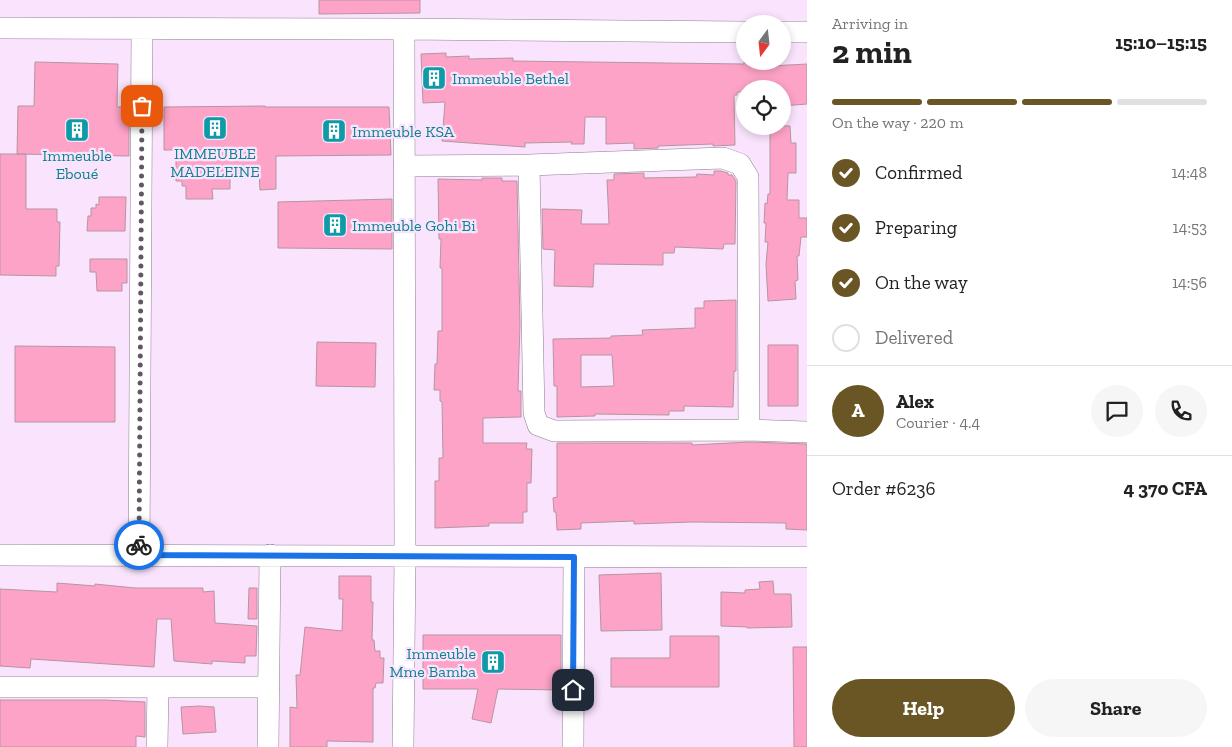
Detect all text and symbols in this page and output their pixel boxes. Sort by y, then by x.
text: Arriving in [832,14,908,33]
north arrow [736,15,791,70]
map controls [736,15,791,135]
text: 15:10–15:15 [1115,31,1207,54]
text: 2 min [832,33,912,71]
building icon: Immeuble Bethel [421,65,447,91]
place label: Immeuble Bethel [452,69,569,88]
button: locate [736,80,791,135]
pin [121,85,163,127]
icon: bag [128,92,156,120]
text: On the way · 220 m [832,113,964,132]
building icon: IMMEUBLE MADELEINE [202,115,228,141]
building icon: Immeuble Eboué [64,117,90,143]
building icon: Immeuble KSA [321,118,347,144]
place label: Immeuble KSA [352,122,455,141]
place label: IMMEUBLE MADELEINE [170,144,260,181]
place label: Immeuble Eboué [42,146,112,183]
icon: check [832,159,860,187]
text: Confirmed [875,161,962,184]
text: 14:48 [1171,163,1207,182]
building icon: Immeuble Gohi Bi [322,212,348,238]
icon: check [832,214,860,242]
place label: Immeuble Gohi Bi [352,216,476,235]
text: Preparing [875,216,957,239]
text: 14:53 [1173,218,1207,237]
icon: check [832,269,860,297]
text: On the way [875,271,968,294]
text: 14:56 [1172,273,1207,292]
text: Delivered [875,326,953,349]
button: chat [1091,385,1143,437]
button: phone [1155,385,1207,437]
text: Alex [896,390,934,413]
text: A [851,399,865,422]
text: Courier · 4.4 [896,413,980,432]
text: Order #6236 [832,477,936,500]
text: 4 370 CFA [1124,477,1207,500]
courier [114,520,164,570]
icon: bike [125,531,153,559]
place label: Immeuble Mme Bamba [389,644,476,681]
building icon: Immeuble Mme Bamba [480,649,506,675]
pin [552,669,594,711]
icon: home [559,676,587,704]
button: Help [832,679,1015,737]
button: Share [1025,679,1207,737]

